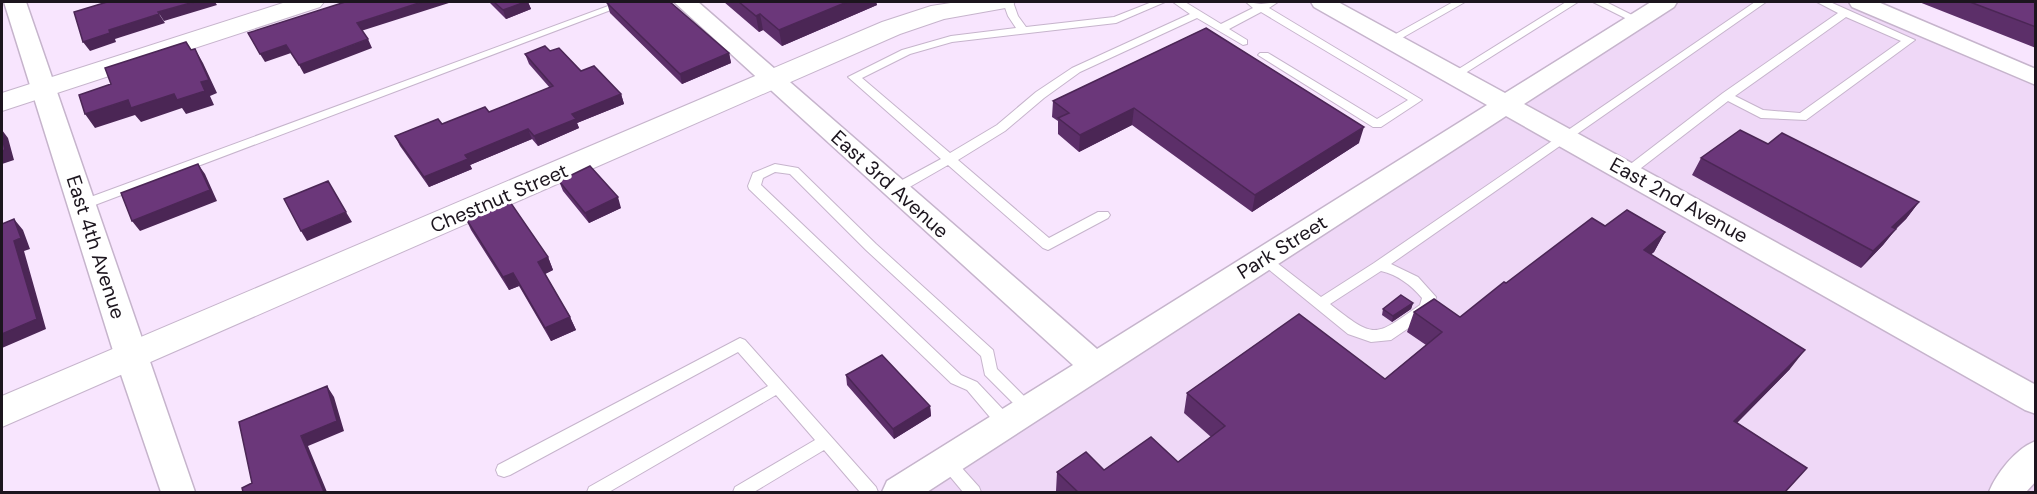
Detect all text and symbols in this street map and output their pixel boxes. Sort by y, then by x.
street label: East 3rd Avenue [826,124,954,244]
street label: East 2nd Avenue [1605,151,1753,249]
street label: Chestnut Street [426,157,572,239]
street label: East 4th Avenue [61,172,131,322]
street label: Park Street [1232,209,1332,285]

